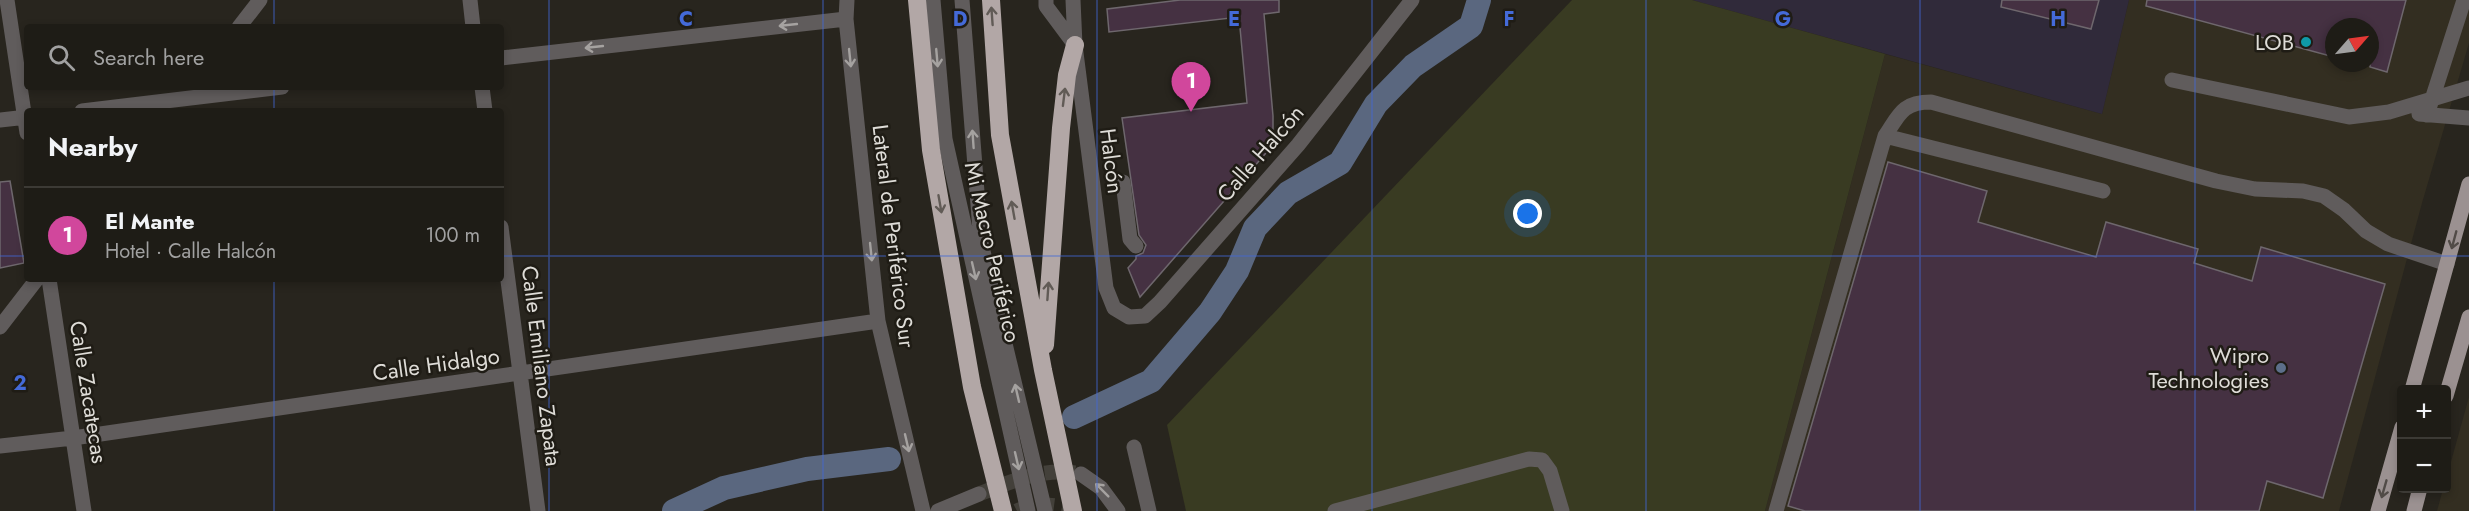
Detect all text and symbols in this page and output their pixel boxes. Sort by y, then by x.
text: C [679,5,693,34]
text: D [953,5,967,34]
text: E [1228,5,1240,34]
text: F [1503,5,1515,34]
text: G [1775,5,1791,34]
text: H [2050,5,2066,34]
one-way arrow [986,7,997,27]
north arrow [2325,18,2379,72]
one-way arrow [778,20,798,31]
search box [24,24,504,90]
place label: LOB [2255,26,2294,58]
marker: LOB [2299,35,2313,49]
icon: search [45,41,78,74]
text: Search here [93,41,204,73]
one-way arrow [584,42,604,53]
one-way arrow [845,48,856,68]
one-way arrow [932,48,943,68]
pin: 1 [1172,63,1210,112]
one-way arrow [1059,87,1070,107]
street label: Calle Halcón [1209,98,1311,208]
street label: Lateral de Periférico Sur [864,123,924,350]
street label: Halcón [1092,127,1132,195]
text: Nearby [48,128,137,166]
one-way arrow [967,130,978,150]
street label: Mi Macro Periférico [957,159,1029,345]
one-way arrow [935,194,946,213]
your location [1513,199,1542,228]
one-way arrow [1008,200,1019,220]
text: El Mante [105,205,195,237]
text: 1 [62,221,73,250]
text: 100 m [425,221,480,250]
one-way arrow [2447,230,2459,249]
text: Hotel · Calle Halcón [105,237,276,266]
one-way arrow [865,242,876,262]
one-way arrow [969,261,981,280]
street label: Calle Emiliano Zapata [514,264,570,468]
one-way arrow [1043,282,1054,302]
street label: Calle Zacatecas [62,318,116,466]
street label: Calle Hidalgo [370,339,502,389]
place label: Wipro Technologies [2148,339,2269,396]
marker: Wipro Technologies [2274,361,2288,375]
text: 2 [13,369,27,398]
one-way arrow [1010,384,1022,403]
map controls [2397,385,2451,493]
button: + [2397,385,2451,439]
one-way arrow [902,433,913,453]
button: − [2397,439,2451,493]
one-way arrow [1012,451,1023,470]
one-way arrow [2378,479,2389,498]
one-way arrow [1094,483,1109,498]

